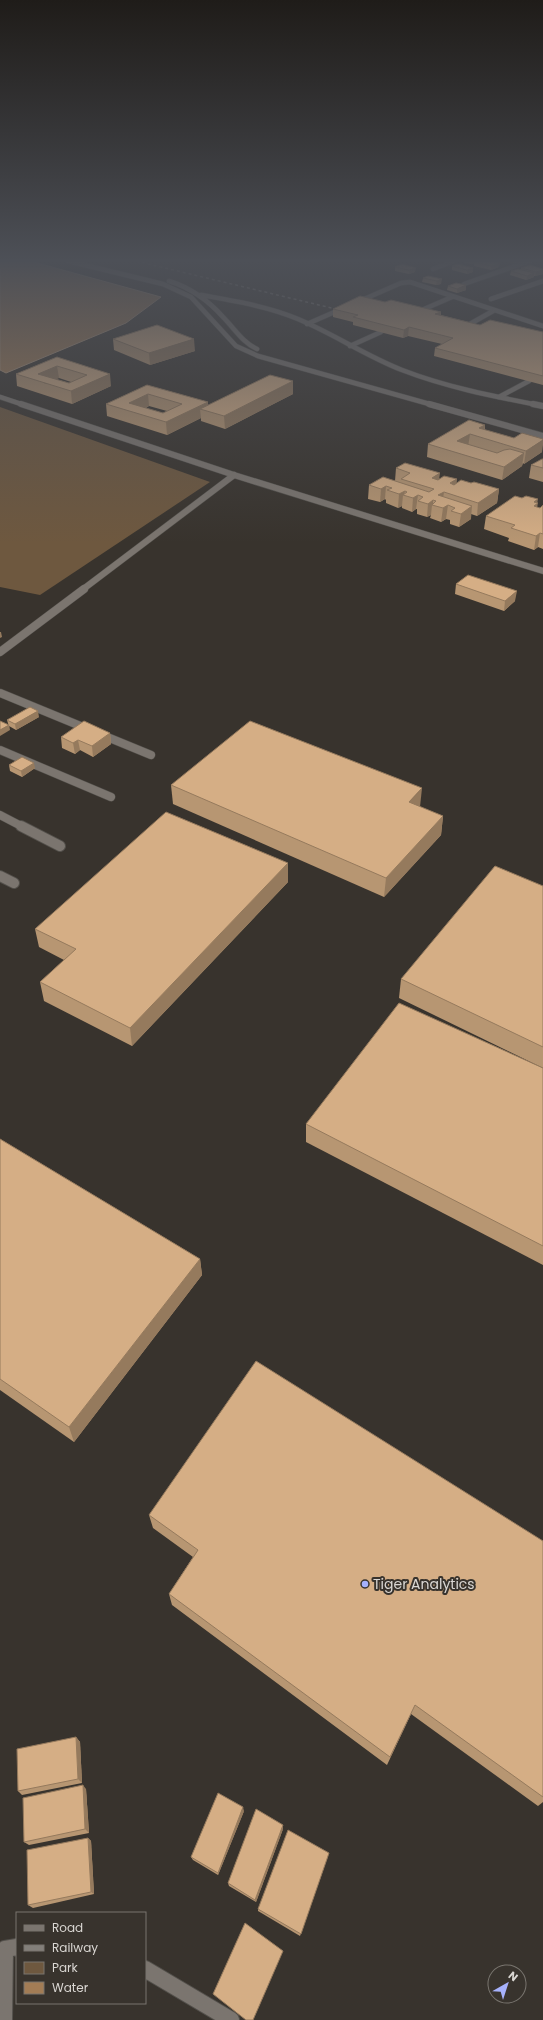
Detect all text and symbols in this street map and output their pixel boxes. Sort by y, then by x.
place label: Tiger Analytics [373,1574,475,1594]
marker: Tiger Analytics [360,1579,370,1589]
legend [16,1912,146,2004]
text: Road [52,1919,83,1936]
text: Railway [52,1939,98,1956]
text: Park [52,1959,79,1976]
north arrow [487,1964,527,2004]
text: N [505,1967,522,1985]
text: Water [52,1979,89,1996]

